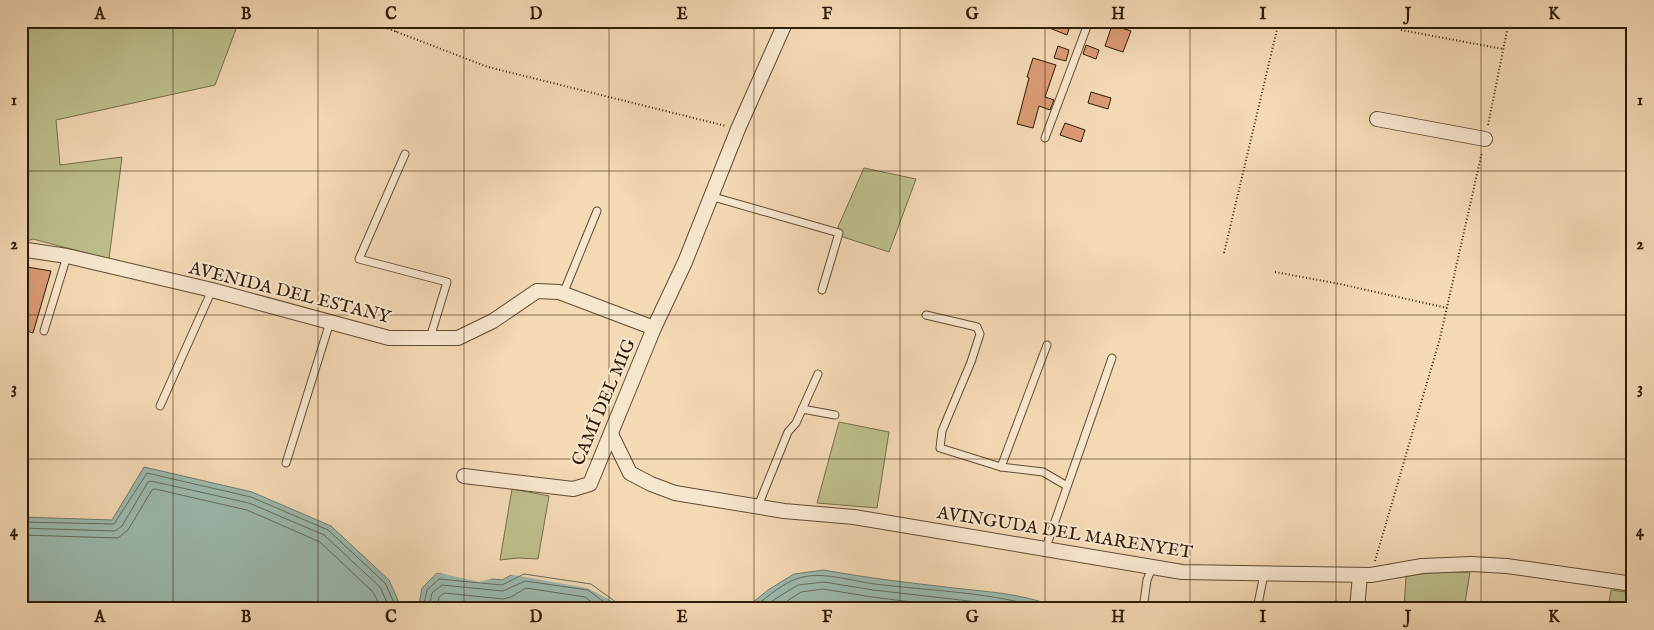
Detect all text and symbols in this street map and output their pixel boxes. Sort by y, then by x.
text: A [94,5,107,25]
text: B [241,5,252,25]
text: C [385,5,397,25]
text: D [530,5,543,25]
text: E [676,5,688,25]
text: F [822,5,833,25]
text: G [966,5,979,25]
text: H [1111,5,1125,25]
text: I [1260,5,1267,25]
text: J [1403,5,1412,25]
text: K [1548,5,1561,25]
text: 1 [11,91,17,111]
text: 1 [1637,91,1643,111]
text: 2 [10,235,18,255]
text: 2 [1636,235,1644,255]
street label: AVENIDA DEL ESTANY [186,257,394,330]
street label: CAMÍ DEL MIG [565,334,642,470]
text: 3 [11,379,17,399]
text: 3 [1637,379,1643,399]
street label: AVINGUDA DEL MARENYET [934,502,1194,565]
text: 4 [10,522,19,542]
text: 4 [1636,522,1645,542]
text: A [94,608,107,628]
text: B [241,608,252,628]
text: C [385,608,397,628]
text: D [530,608,543,628]
text: E [676,608,688,628]
text: F [822,608,833,628]
text: G [966,608,979,628]
text: H [1111,608,1125,628]
text: I [1260,608,1267,628]
text: J [1403,608,1412,628]
text: K [1548,608,1561,628]

